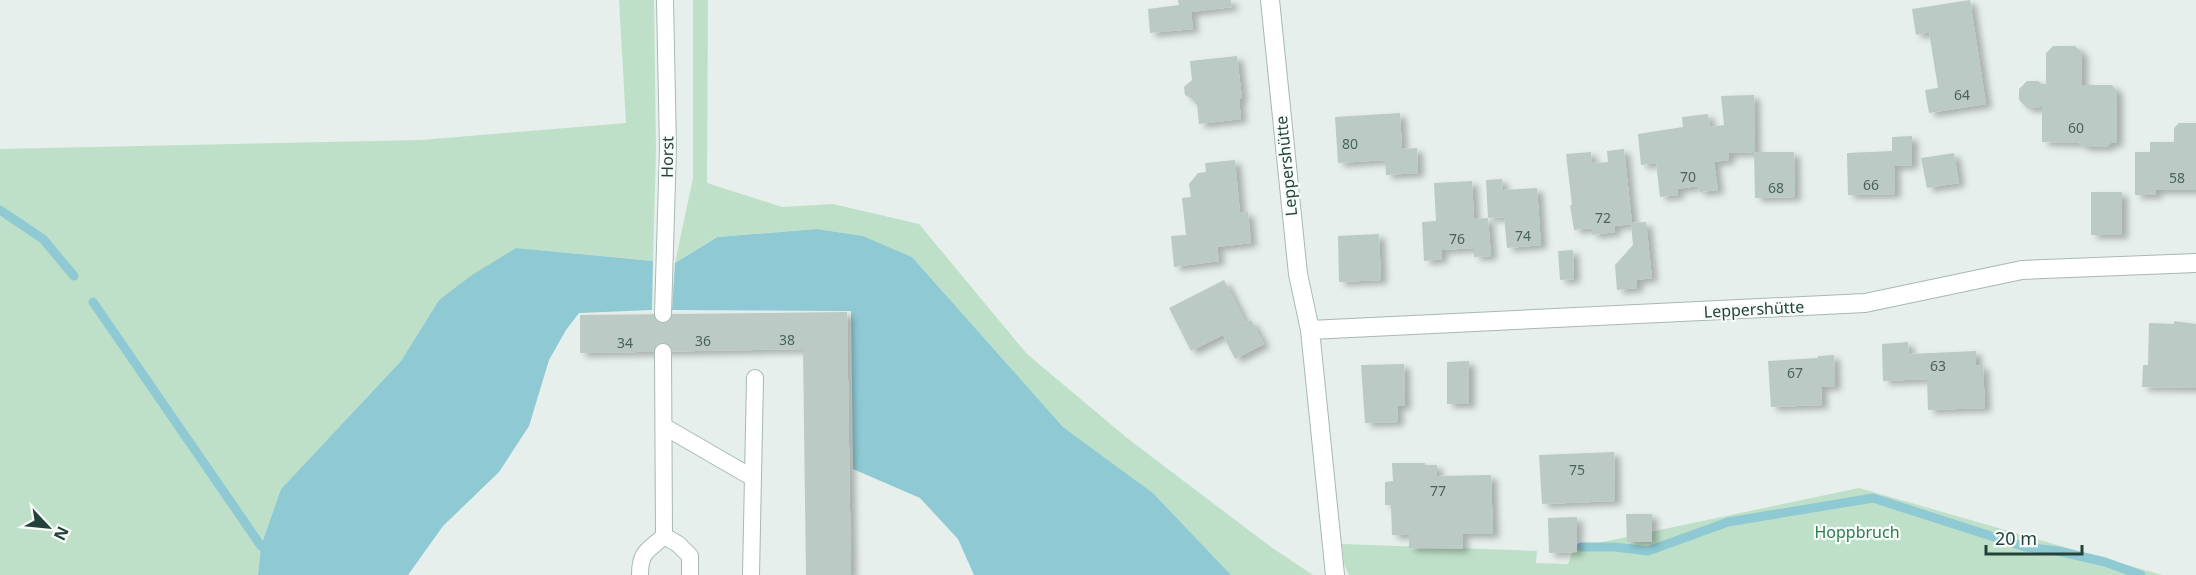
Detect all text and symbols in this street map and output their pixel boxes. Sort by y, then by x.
house number: 64 [1954,85,1970,104]
street label: Leppershütte [1270,115,1302,217]
house number: 60 [2068,118,2084,137]
house number: 80 [1342,134,1358,153]
street label: Horst [656,136,678,178]
house number: 70 [1680,167,1696,186]
house number: 58 [2169,168,2185,187]
house number: 66 [1863,175,1879,194]
house number: 68 [1768,178,1784,197]
house number: 72 [1595,208,1611,227]
house number: 74 [1515,226,1531,245]
house number: 76 [1449,229,1465,248]
street label: Leppershütte [1703,295,1805,323]
house number: 38 [779,330,795,349]
house number: 36 [695,331,711,350]
house number: 34 [617,333,633,352]
house number: 63 [1930,356,1946,375]
house number: 67 [1787,363,1803,382]
house number: 75 [1569,460,1585,479]
house number: 77 [1430,481,1446,500]
north arrow [18,497,78,557]
scale bar [1986,518,2082,556]
park label: Hoppbruch [1814,521,1900,543]
text: N [49,523,74,544]
text: 20 m [1995,526,2037,550]

